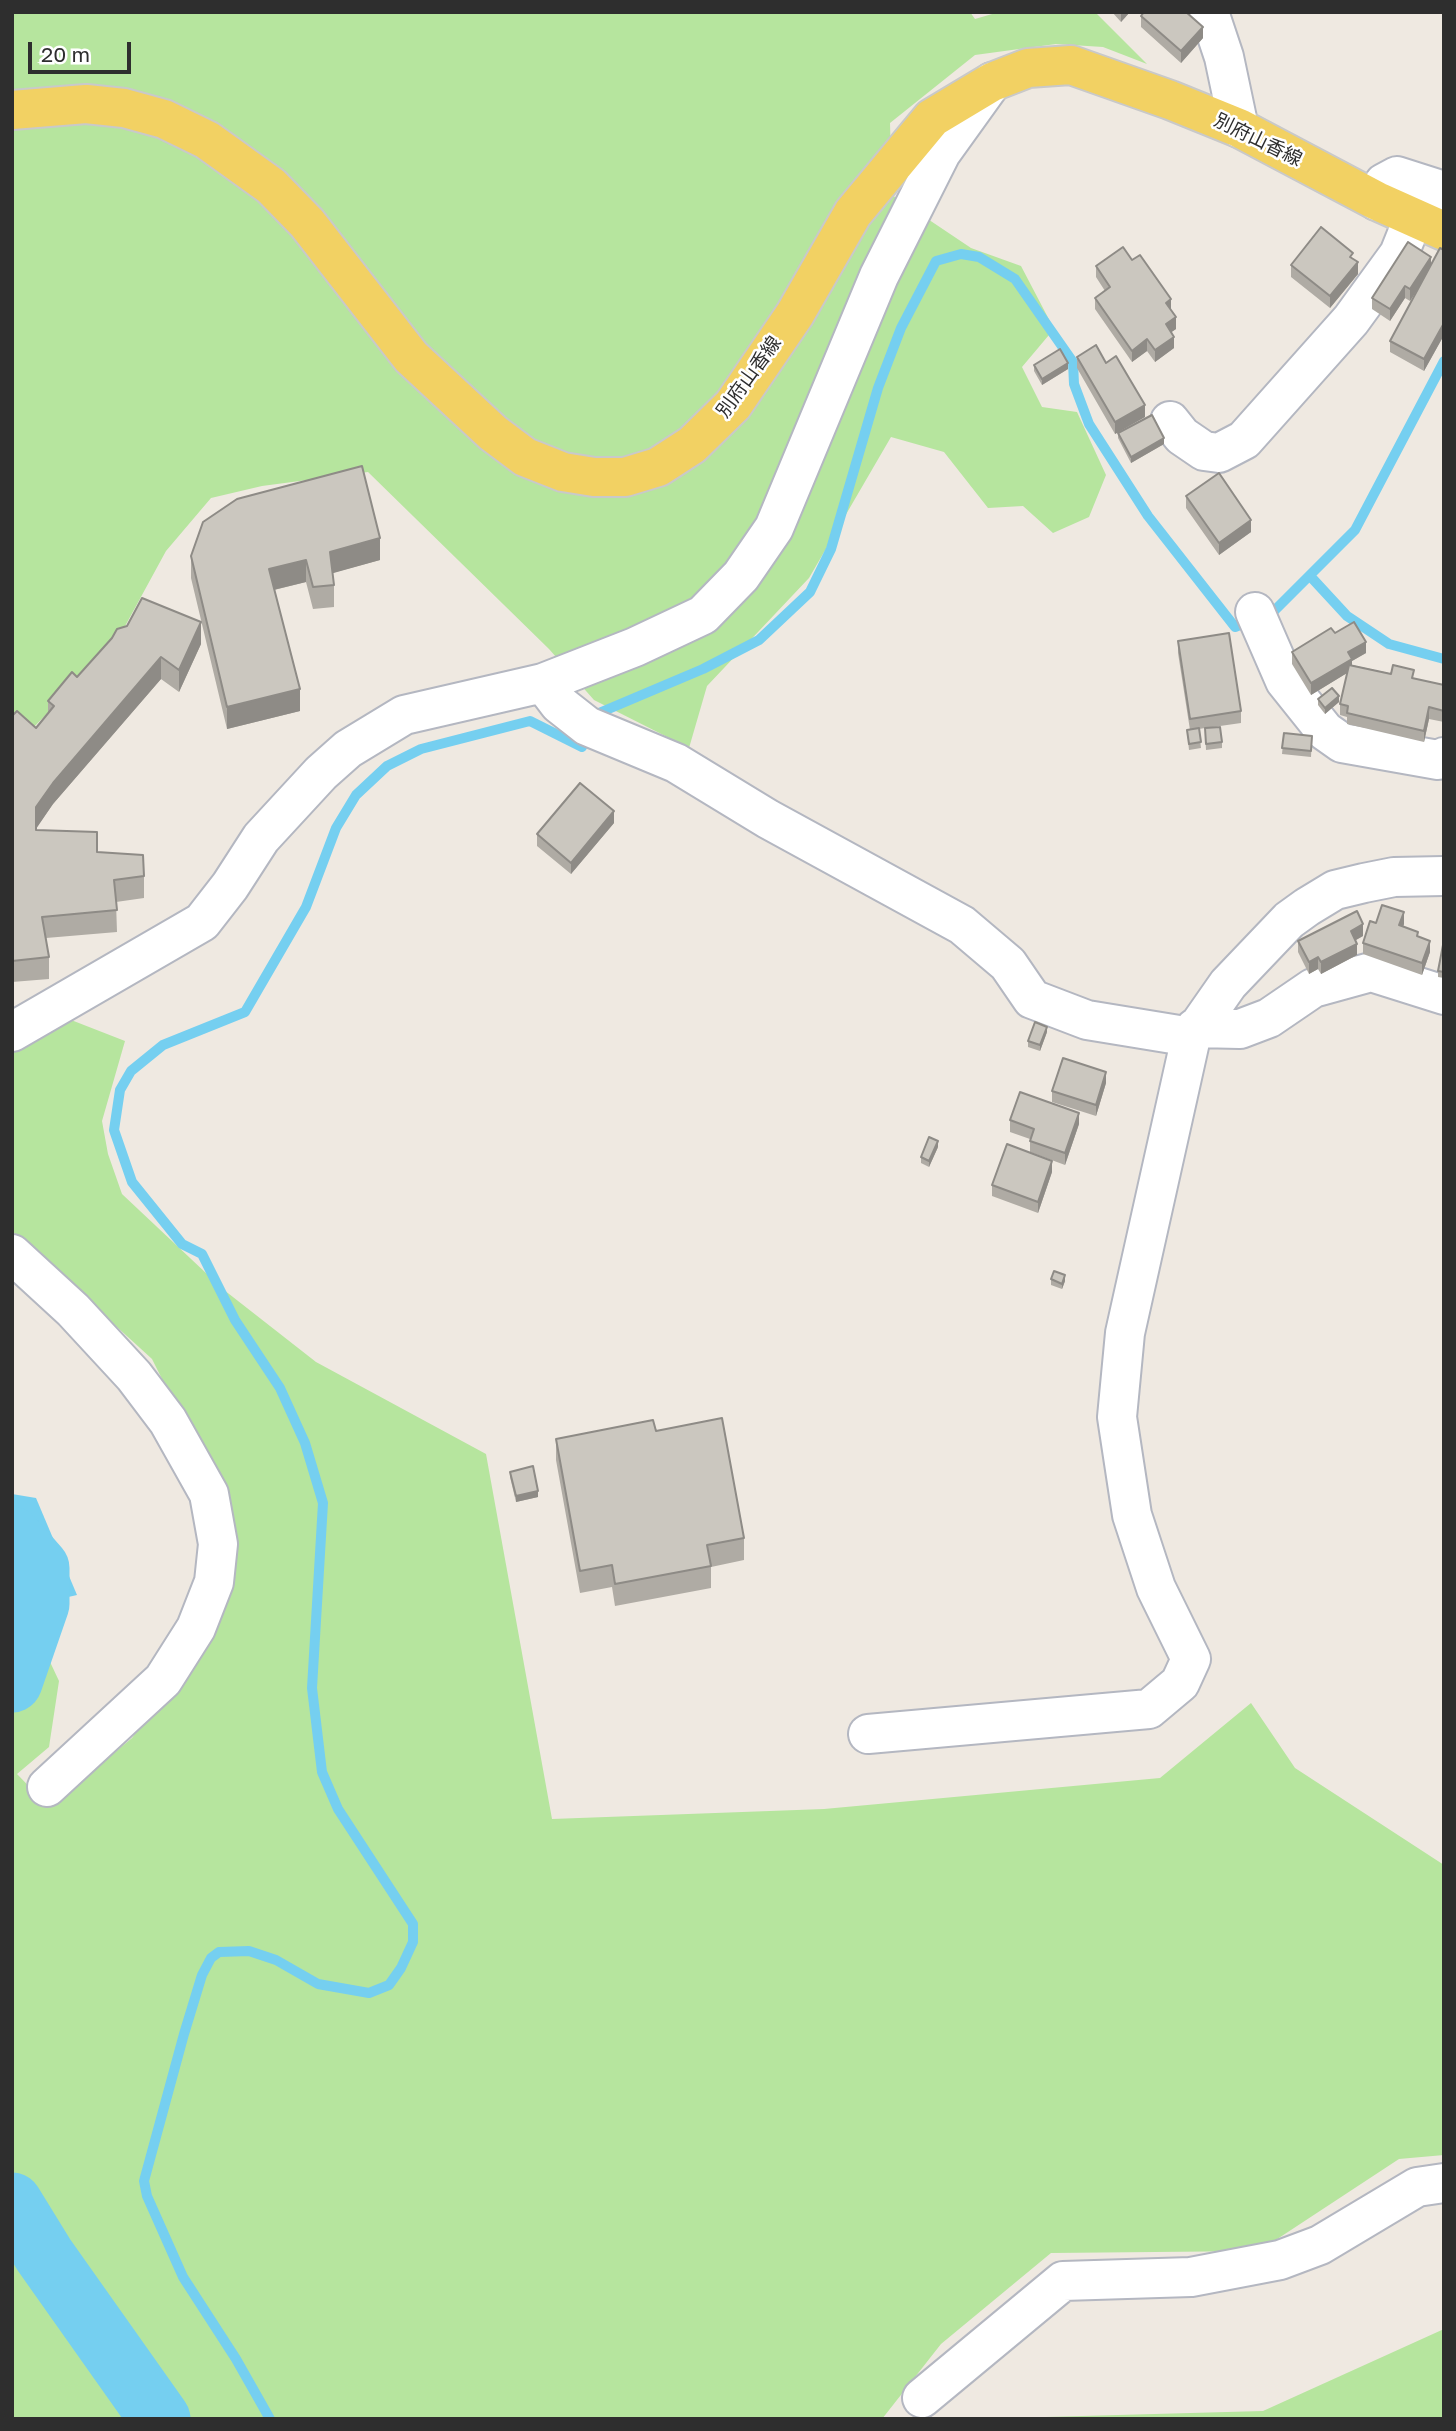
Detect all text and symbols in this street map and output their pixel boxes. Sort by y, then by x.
scale bar [32,28,135,72]
text: 20 m [41,41,90,67]
street label: 別府山香線 [1210,109,1306,171]
street label: 別府山香線 [712,332,786,422]

